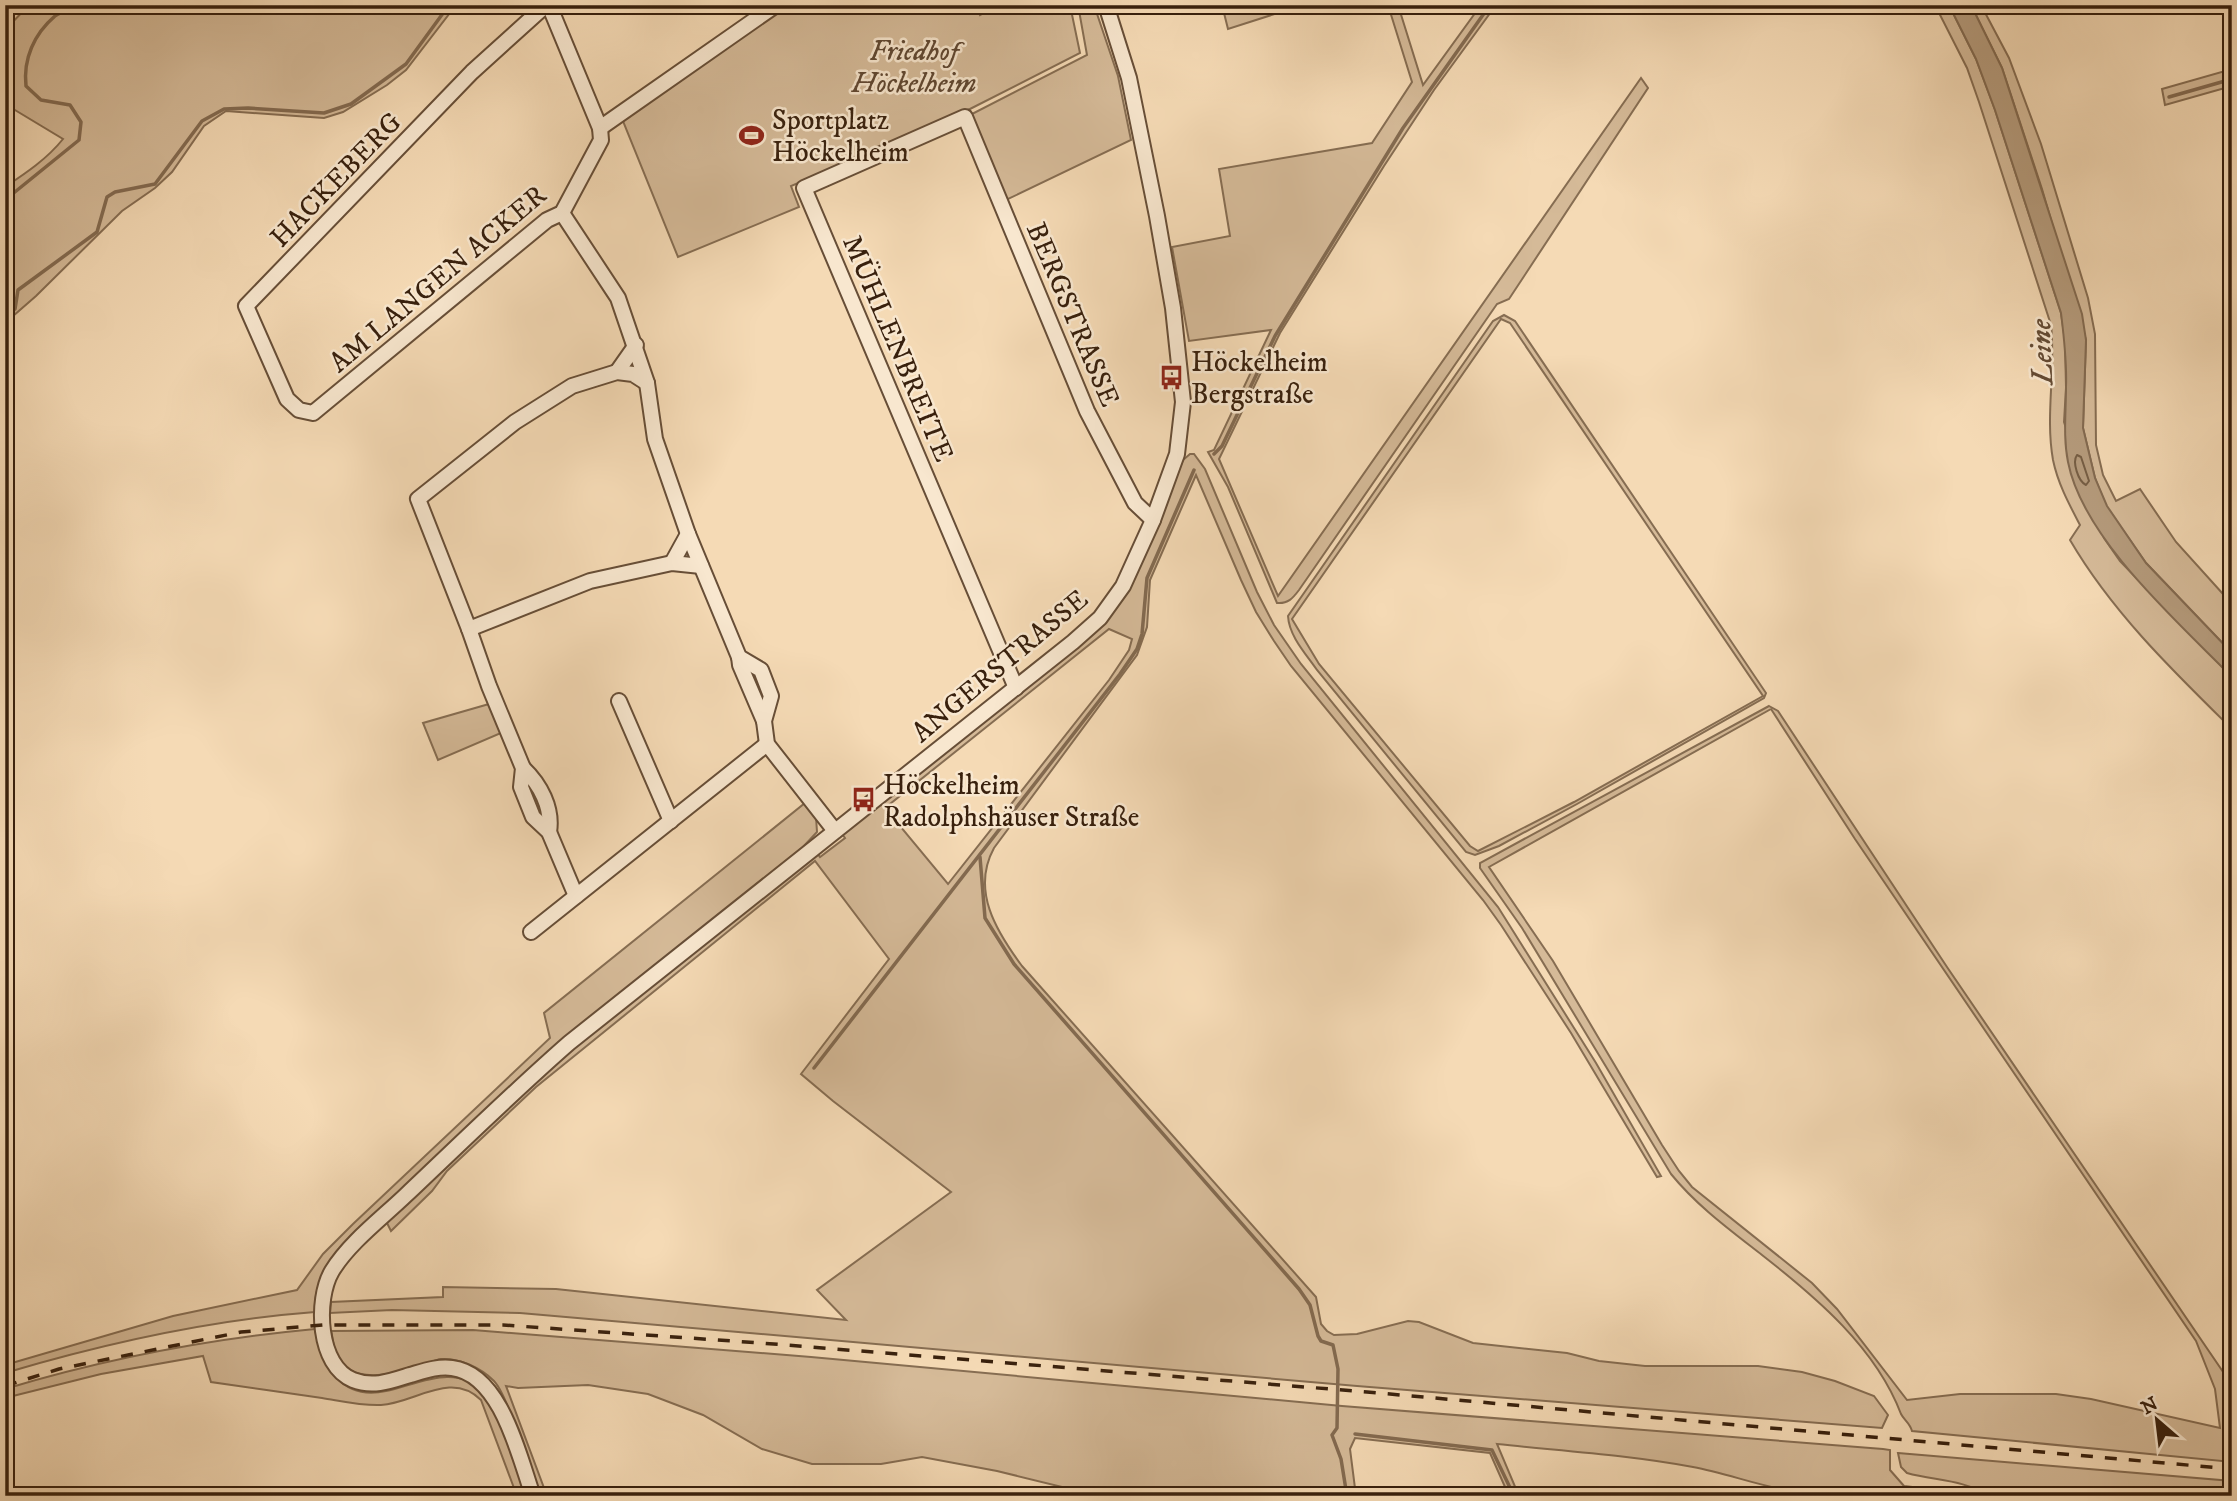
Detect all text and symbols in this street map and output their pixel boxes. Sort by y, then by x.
park label: Friedhof Höckelheim [851,34,976,101]
place label: Sportplatz Höckelheim [772,103,909,170]
street label: HACKEBERG [263,105,409,255]
sports icon: Sportplatz Höckelheim [738,121,766,149]
street label: AM LANGEN ACKER [322,178,554,380]
street label: BERGSTRASSE [1018,217,1127,412]
street label: MÜHLENBREITE [834,230,961,467]
water label: Leine [2023,318,2062,387]
place label: Höckelheim Bergstraße [1191,345,1328,412]
bus stop icon: Höckelheim Bergstraße [1157,363,1185,391]
street label: ANGERSTRASSE [904,582,1096,750]
place label: Höckelheim Radolphshäuser Straße [883,768,1139,835]
bus stop icon: Höckelheim Radolphshäuser Straße [849,786,877,814]
north arrow [2122,1386,2192,1456]
text: N [2137,1392,2162,1420]

